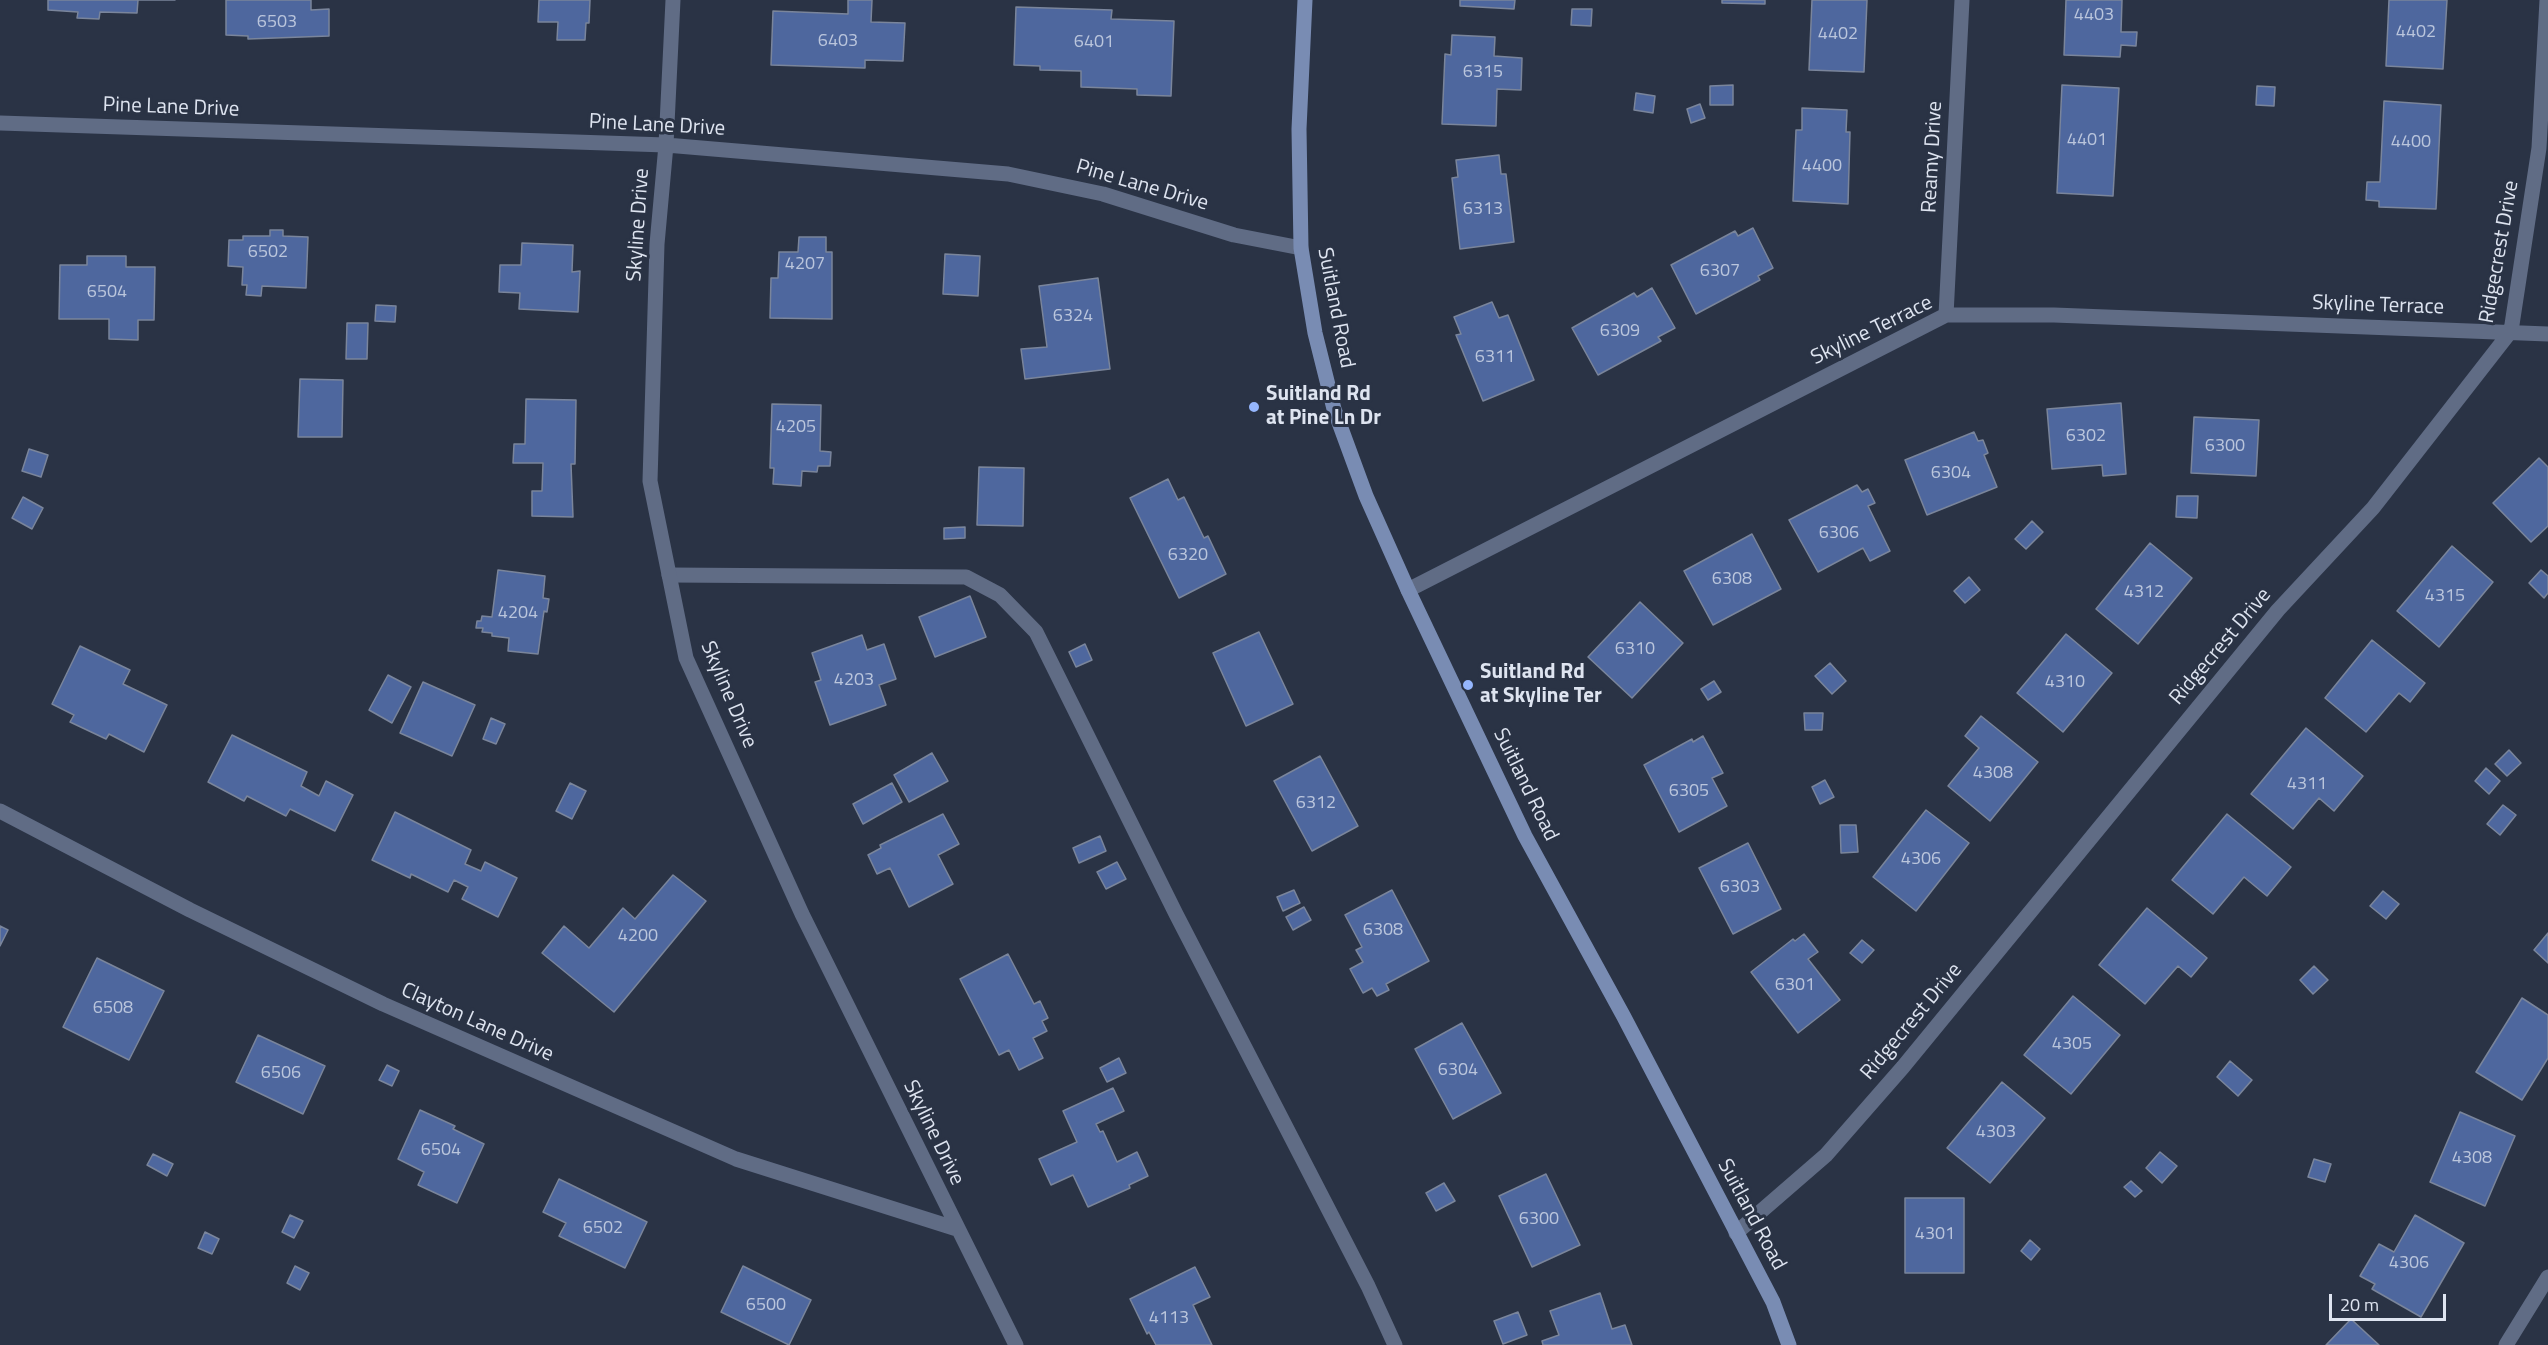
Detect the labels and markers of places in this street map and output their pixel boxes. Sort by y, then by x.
place label: Suitland Rd at Pine Ln Dr [1266,382,1381,432]
marker: Suitland Rd at Pine Ln Dr [1247,400,1261,414]
place label: Suitland Rd at Skyline Ter [1480,660,1602,710]
marker: Suitland Rd at Skyline Ter [1461,678,1475,692]

